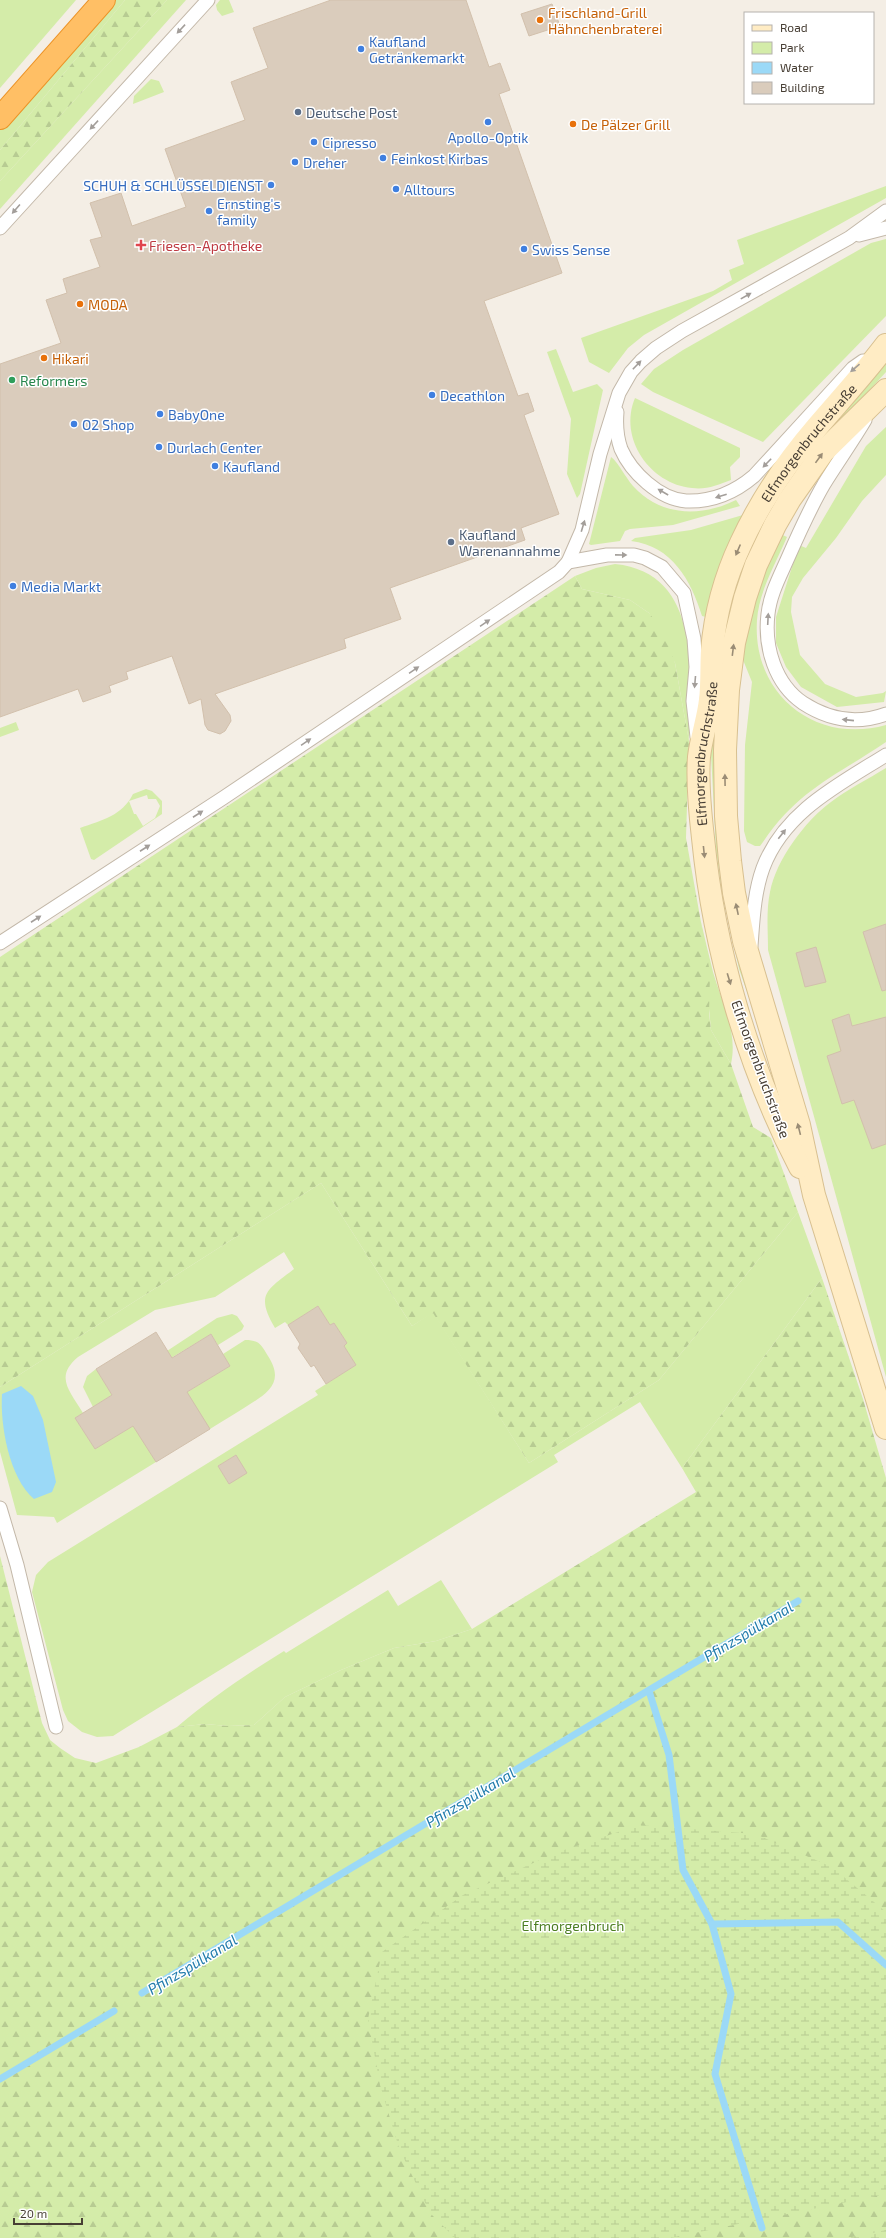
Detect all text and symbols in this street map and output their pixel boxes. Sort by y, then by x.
place label: Frischland-Grill Hähnchenbraterei [548,4,663,37]
legend [744,12,874,104]
marker: Frischland-Grill Hähnchenbraterei [535,15,545,25]
text: Road [780,20,808,34]
one-way arrow [177,24,186,34]
place label: Kaufland Getränkemarkt [369,33,465,66]
text: Park [780,40,805,54]
marker: Kaufland Getränkemarkt [356,44,366,54]
text: Water [780,60,814,74]
text: Building [780,80,825,94]
place label: Deutsche Post [306,104,397,121]
marker: Deutsche Post [293,107,303,117]
place label: De Pälzer Grill [581,116,671,133]
marker: Apollo-Optik [483,117,493,127]
one-way arrow [89,119,98,130]
marker: De Pälzer Grill [568,119,578,129]
place label: Apollo-Optik [448,129,528,146]
place label: Cipresso [322,134,377,151]
marker: Cipresso [309,137,319,147]
place label: Feinkost Kirbas [391,150,488,167]
marker: Feinkost Kirbas [378,153,388,163]
place label: Dreher [303,154,347,171]
marker: Dreher [290,157,300,167]
place label: SCHUH & SCHLÜSSELDIENST [83,177,263,194]
marker: SCHUH & SCHLÜSSELDIENST [266,180,276,190]
place label: Alltours [404,181,455,198]
marker: Alltours [391,184,401,194]
place label: Ernsting's family [217,195,281,228]
one-way arrow [11,204,20,214]
marker: Ernsting's family [204,206,214,216]
place label: Friesen-Apotheke [149,237,262,254]
marker: Friesen-Apotheke [136,240,146,250]
place label: Swiss Sense [532,241,610,258]
marker: Swiss Sense [519,244,529,254]
one-way arrow [740,292,752,299]
place label: MODA [88,296,128,313]
marker: MODA [75,299,85,309]
place label: Hikari [52,350,89,367]
marker: Hikari [39,353,49,363]
one-way arrow [632,360,642,370]
one-way arrow [850,363,860,372]
place label: Reformers [20,372,87,389]
marker: Reformers [7,375,17,385]
street label: Elfmorgenbruchstraße [756,380,860,505]
place label: Decathlon [440,387,505,404]
marker: Decathlon [427,390,437,400]
place label: BabyOne [168,406,225,423]
marker: BabyOne [155,409,165,419]
place label: O2 Shop [82,416,134,433]
marker: O2 Shop [69,419,79,429]
place label: Durlach Center [167,439,262,456]
marker: Durlach Center [154,442,164,452]
one-way arrow [815,452,823,463]
place label: Kaufland [223,458,280,475]
one-way arrow [762,458,772,468]
marker: Kaufland [210,461,220,471]
one-way arrow [657,489,669,496]
one-way arrow [714,493,726,499]
one-way arrow [580,520,586,532]
place label: Kaufland Warenannahme [459,526,560,559]
marker: Kaufland Warenannahme [446,537,456,547]
one-way arrow [735,545,741,556]
one-way arrow [614,552,627,558]
place label: Media Markt [21,578,101,595]
marker: Media Markt [8,581,18,591]
one-way arrow [765,612,771,625]
one-way arrow [480,619,490,627]
one-way arrow [730,644,736,656]
one-way arrow [409,666,419,674]
one-way arrow [691,676,698,688]
street label: Elfmorgenbruchstraße [690,681,720,827]
one-way arrow [842,717,854,723]
one-way arrow [301,738,311,746]
one-way arrow [722,773,728,786]
one-way arrow [193,810,203,818]
one-way arrow [778,828,786,839]
one-way arrow [139,845,151,852]
one-way arrow [701,846,708,858]
one-way arrow [734,903,740,915]
one-way arrow [30,916,42,923]
one-way arrow [726,974,732,986]
street label: Elfmorgenbruchstraße [728,998,794,1140]
one-way arrow [796,1123,802,1136]
water label: Pfinzspülkanal [700,1597,796,1665]
water label: Pfinzspülkanal [422,1763,518,1831]
park label: Elfmorgenbruch [522,1917,625,1934]
water label: Pfinzspülkanal [144,1930,240,1998]
scale bar [14,2200,82,2226]
text: 20 m [20,2206,47,2220]

